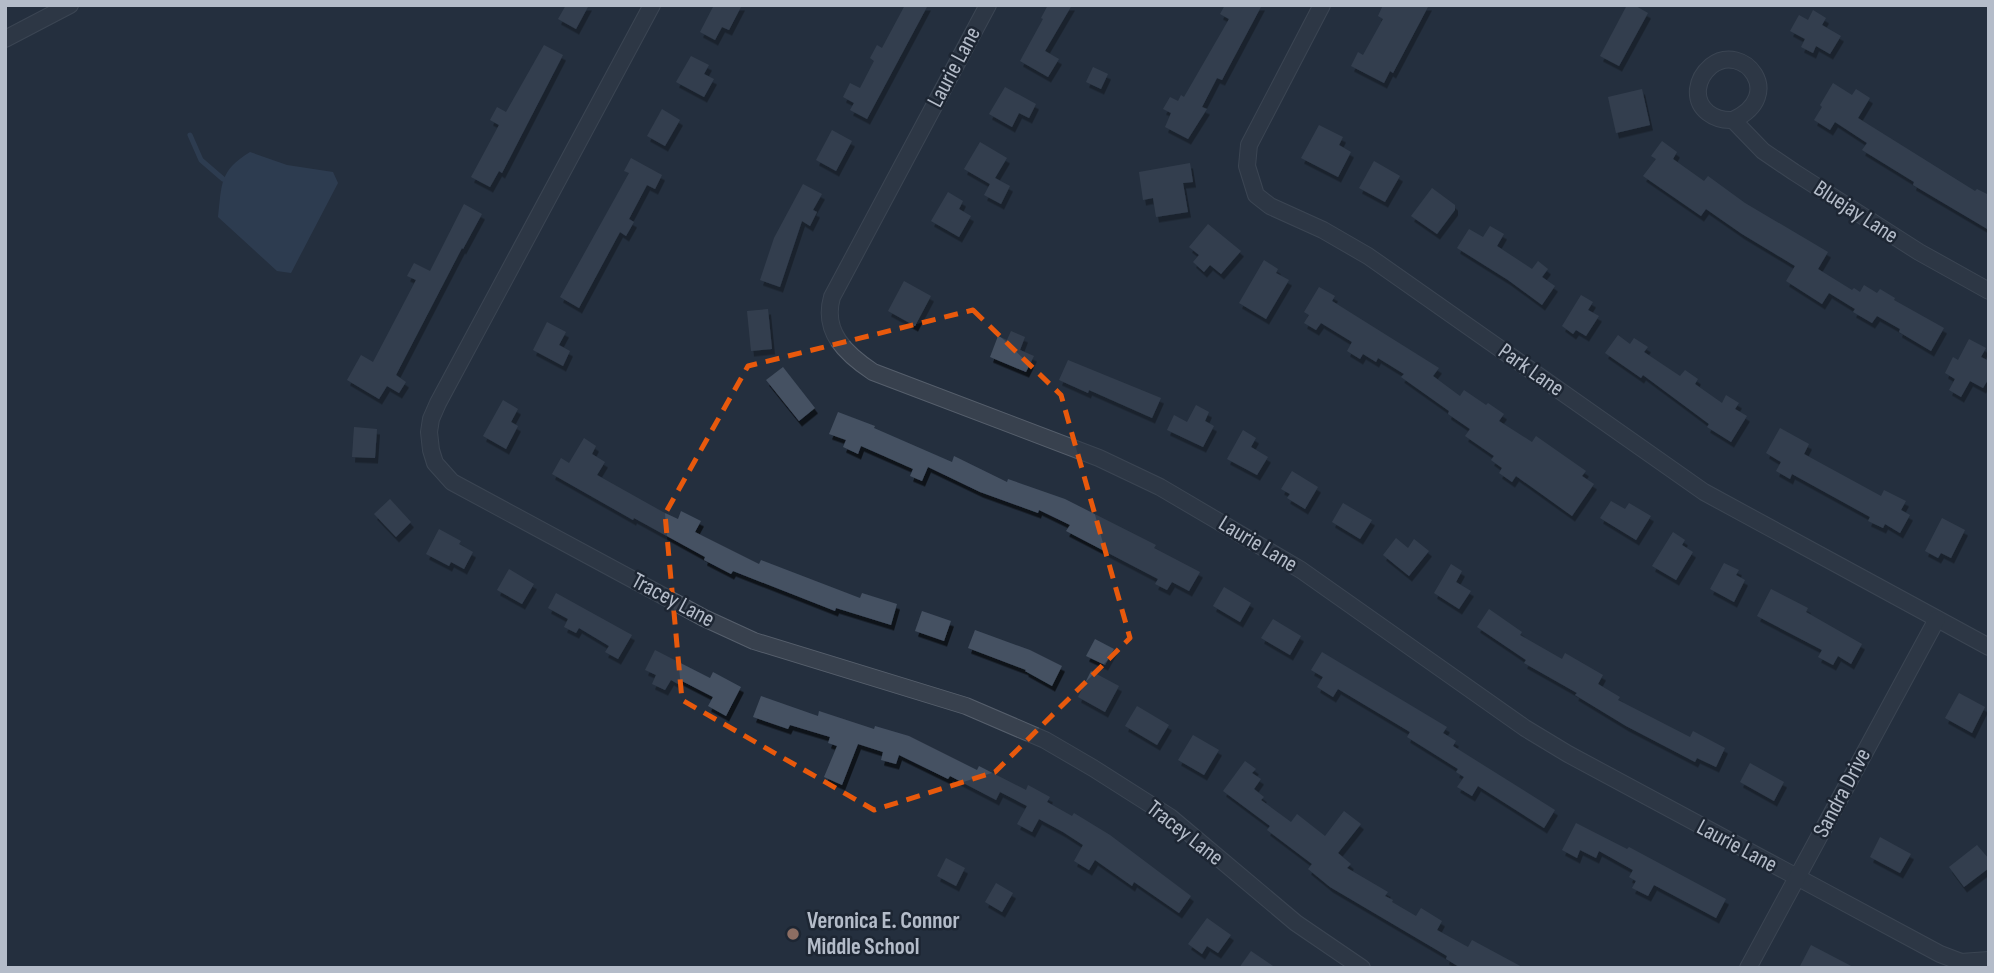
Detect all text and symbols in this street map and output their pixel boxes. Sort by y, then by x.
street label: Laurie Lane [921,22,987,112]
street label: Bluejay Lane [1808,174,1904,250]
street label: Park Lane [1493,337,1569,403]
street label: Laurie Lane [1213,510,1303,578]
street label: Tracey Lane [627,567,719,633]
street label: Sandra Drive [1807,744,1877,842]
street label: Tracey Lane [1141,794,1229,872]
street label: Laurie Lane [1692,813,1782,879]
place label: Veronica E. Connor Middle School [807,907,960,961]
marker: Veronica E. Connor Middle School [785,926,801,942]

